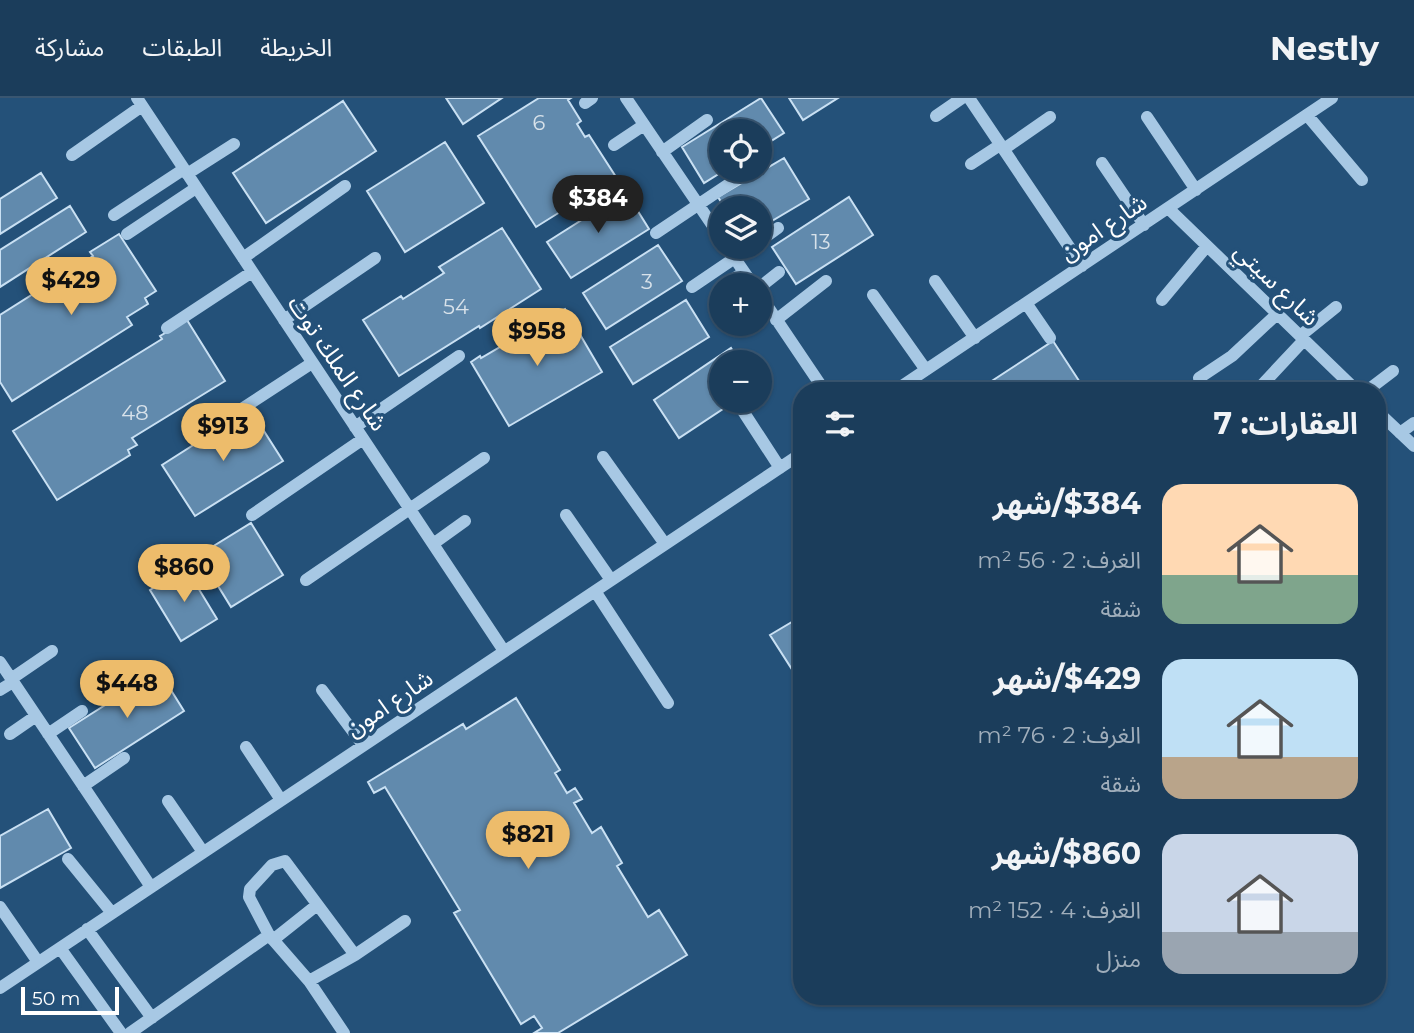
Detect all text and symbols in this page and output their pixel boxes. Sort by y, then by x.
text: Nestly [1270,28,1379,68]
text: مشاركة [35,33,104,62]
text: الطبقات [142,33,222,62]
text: الخريطة [260,33,332,62]
house number: 6 [533,110,546,135]
map controls [709,119,772,413]
button: locate [709,119,772,182]
pin: $384 [557,176,639,235]
text: $384 [568,184,628,212]
street label: شارع امون [1054,187,1154,269]
button: layers [709,196,772,259]
house number: 13 [811,229,831,254]
street label: شارع سيتي [1225,236,1326,335]
pin: $429 [30,258,112,317]
text: $429 [42,266,100,294]
house number: 3 [641,269,653,294]
button: + [709,273,772,336]
street label: شارع الملك توت [280,290,394,438]
house number: 54 [443,294,469,319]
pin: $958 [496,308,578,368]
text: $958 [508,317,566,345]
button: − [709,350,772,413]
house number: 48 [121,400,149,425]
pin: $913 [182,404,264,463]
icon: filters [821,405,859,443]
text: العقارات: 7 [1214,405,1358,442]
text: $913 [197,412,249,440]
text: $384/شهر [993,485,1141,522]
icon: home [1218,512,1302,596]
pin: $860 [143,545,225,604]
text: الغرف: 2 · 56 m² [977,546,1141,574]
text: $860 [154,553,214,581]
text: شقة [1100,595,1141,623]
pin: $448 [86,660,168,720]
text: $429/شهر [993,660,1141,697]
street label: شارع امون [340,663,440,745]
text: $448 [96,669,158,697]
icon: home [1218,687,1302,771]
text: الغرف: 2 · 76 m² [977,721,1141,749]
text: شقة [1100,770,1141,798]
pin: $821 [487,812,569,871]
text: $821 [502,820,554,848]
text: $860/شهر [992,835,1141,872]
icon: home [1218,862,1302,946]
text: الغرف: 4 · 152 m² [968,896,1141,924]
text: منزل [1096,945,1141,973]
scale bar [21,984,119,1016]
text: 50 m [32,987,80,1010]

